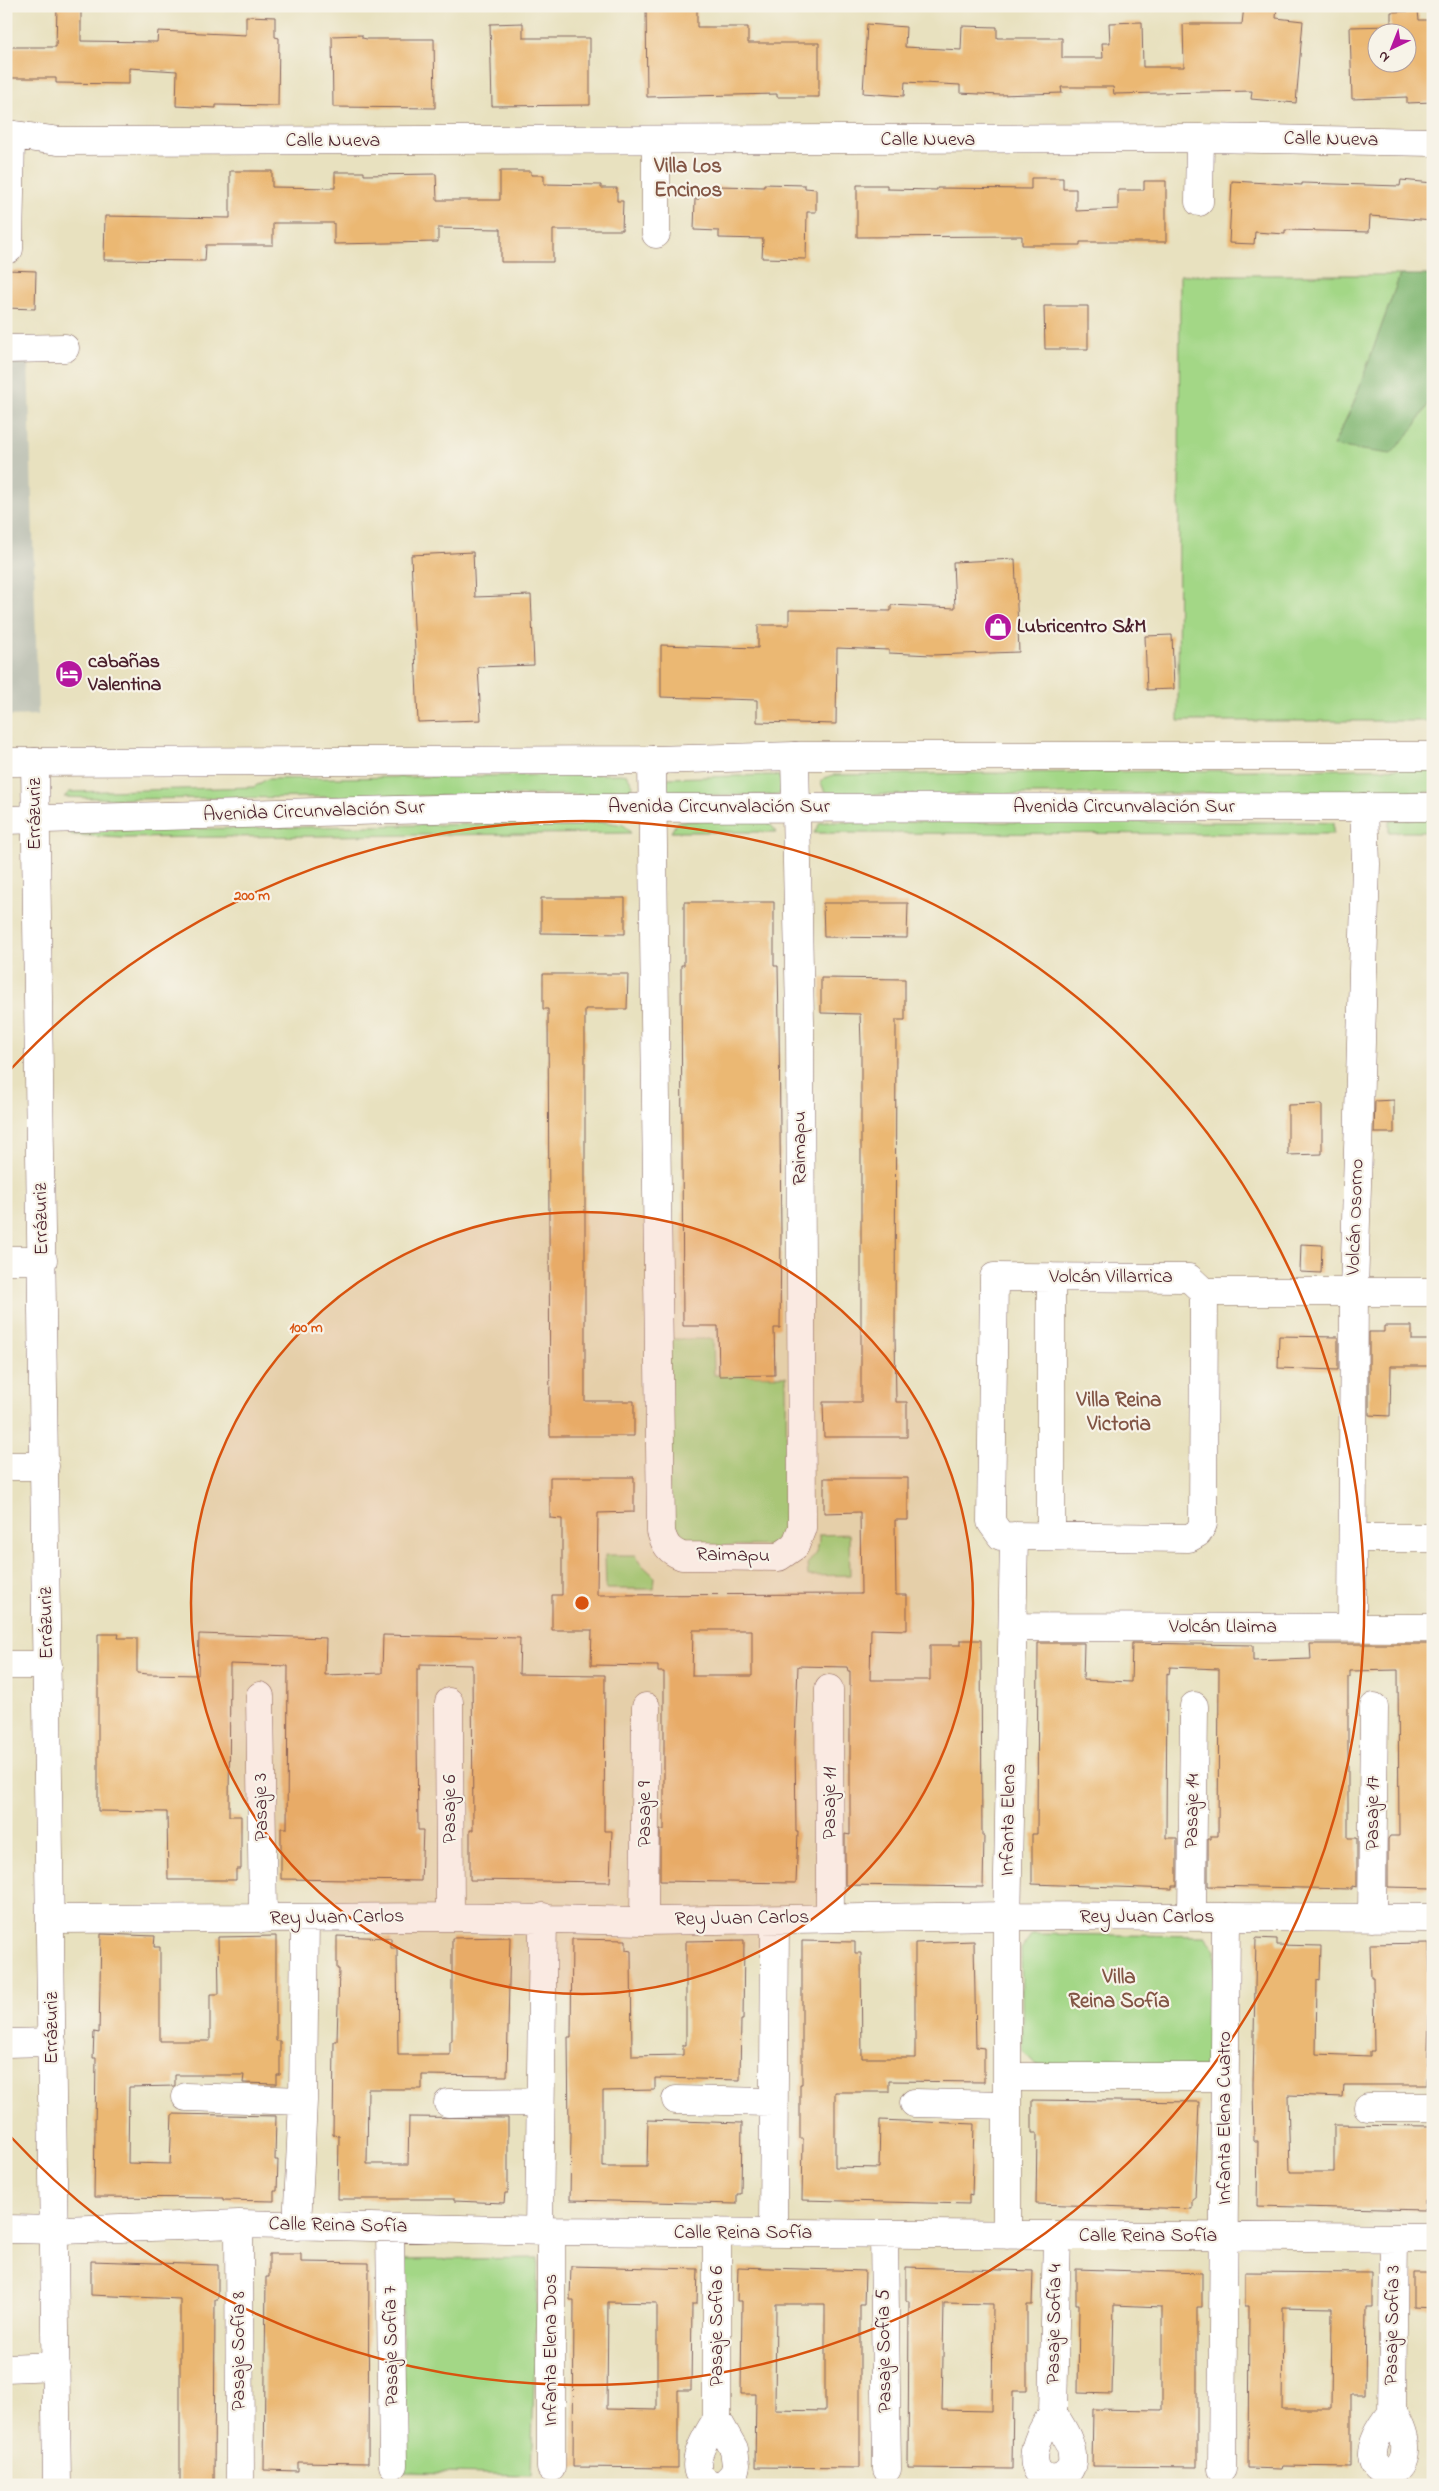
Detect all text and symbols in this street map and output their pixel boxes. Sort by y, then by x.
north arrow [1366,22,1416,72]
text: N [1374,46,1395,67]
street label: Calle Nueva [1283,125,1379,155]
street label: Calle Nueva [881,126,975,155]
street label: Calle Nueva [286,127,380,156]
district label: Villa Los Encinos [653,152,722,206]
shop icon: Lubricentro S&M [983,612,1013,642]
place label: Lubricentro S&M [1017,613,1146,642]
place label: cabañas Valentina [87,648,162,700]
hotel icon: cabañas Valentina [54,659,84,689]
street label: Errázuriz [21,777,50,850]
street label: Avenida Circunvalación Sur [608,793,831,822]
street label: Avenida Circunvalación Sur [1013,793,1236,822]
street label: Avenida Circunvalación Sur [203,794,426,830]
text: 200 m [233,885,270,907]
street label: Raimapu [786,1111,815,1185]
street label: Volcán Osorno [1339,1158,1373,1277]
street label: Errázuriz [27,1182,57,1256]
street label: Volcán Villarrica [1048,1263,1173,1292]
text: 100 m [289,1317,323,1339]
district label: Villa Reina Victoria [1076,1386,1161,1440]
street label: Raimapu [696,1541,770,1571]
street label: Errázuriz [32,1586,62,1660]
centre of rings [573,1594,591,1612]
street label: Volcán Llaima [1168,1613,1277,1642]
street label: Infanta Elena [994,1764,1024,1876]
street label: Pasaje 11 [816,1767,845,1839]
street label: Pasaje 3 [247,1773,277,1841]
street label: Pasaje 14 [1178,1773,1208,1849]
street label: Pasaje 6 [436,1774,465,1843]
street label: Pasaje 17 [1359,1776,1388,1850]
street label: Pasaje 9 [631,1781,660,1847]
street label: Rey Juan Carlos [269,1902,405,1934]
street label: Rey Juan Carlos [674,1903,810,1935]
street label: Rey Juan Carlos [1080,1903,1214,1932]
district label: Villa Reina Sofía [1068,1963,1170,2017]
street label: Errázuriz [38,1991,67,2064]
street label: Infanta Elena Cuatro [1211,2031,1240,2205]
street label: Calle Reina Sofía [268,2210,408,2242]
street label: Calle Reina Sofía [674,2219,812,2248]
street label: Calle Reina Sofía [1079,2222,1217,2251]
street label: Pasaje Sofía 4 [1039,2264,1071,2384]
street label: Pasaje Sofía 6 [703,2265,732,2386]
street label: Pasaje Sofía 3 [1377,2265,1409,2385]
street label: Infanta Elena Dos [537,2274,566,2426]
street label: Pasaje Sofía 7 [376,2286,408,2406]
street label: Pasaje Sofía 5 [869,2289,901,2413]
street label: Pasaje Sofía 8 [225,2291,254,2411]

